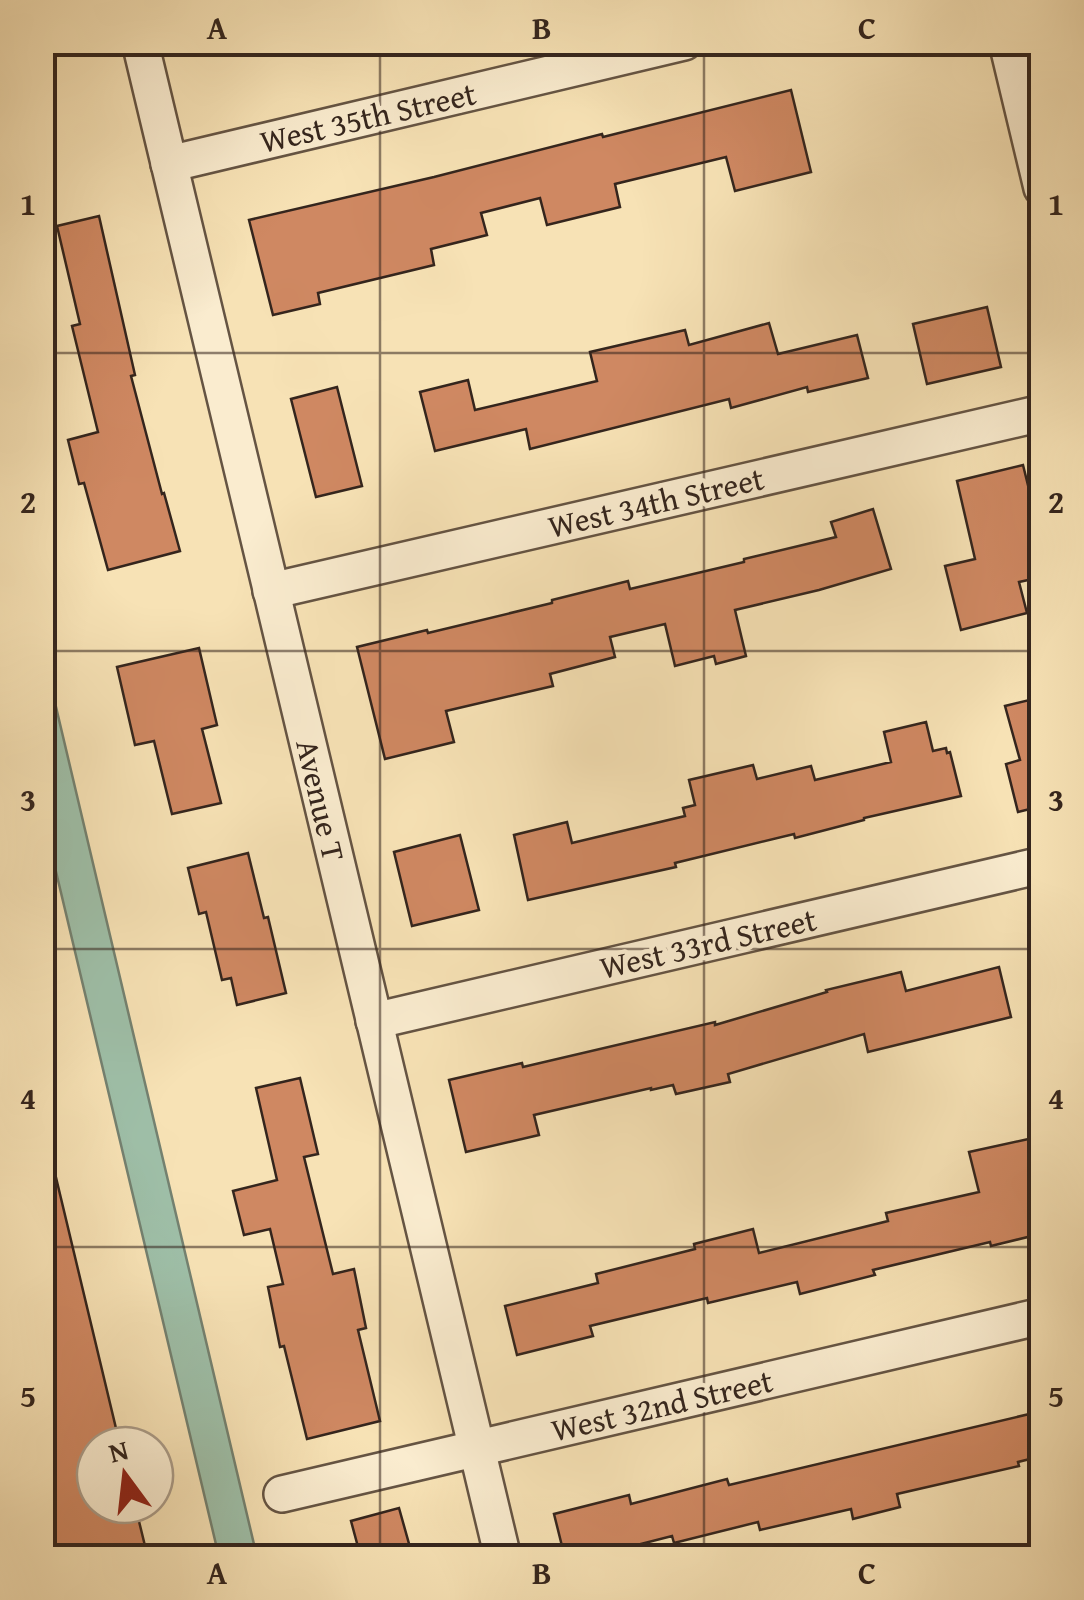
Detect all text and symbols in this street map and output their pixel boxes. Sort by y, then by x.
text: A [207,4,228,51]
text: B [532,4,552,51]
text: C [858,4,876,51]
street label: West 35th Street [255,69,481,165]
text: 1 [20,180,36,227]
text: 1 [1048,180,1064,227]
street label: West 34th Street [543,454,769,550]
text: 2 [20,478,36,525]
text: 2 [1048,478,1064,525]
street label: Avenue T [284,735,358,865]
text: 3 [20,776,36,823]
text: 3 [1048,776,1064,823]
street label: West 33rd Street [595,895,821,991]
text: 4 [20,1074,36,1121]
text: 4 [1048,1074,1064,1121]
street label: West 32nd Street [547,1357,777,1453]
text: 5 [20,1372,36,1419]
text: 5 [1048,1372,1064,1419]
north arrow [75,1425,175,1525]
text: N [104,1428,133,1473]
text: A [207,1549,228,1596]
text: B [532,1549,552,1596]
text: C [858,1549,876,1596]

